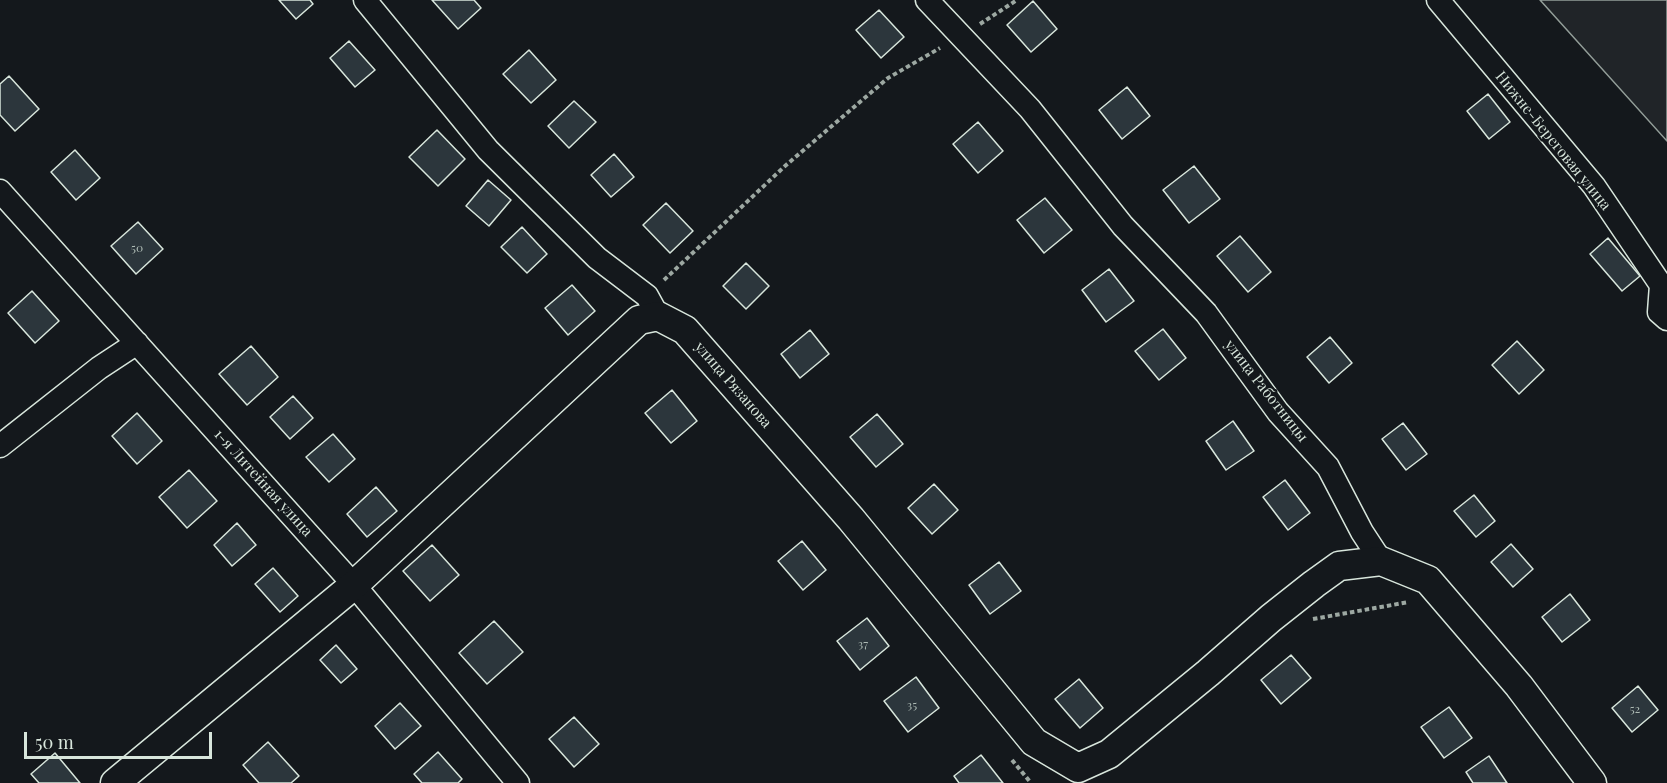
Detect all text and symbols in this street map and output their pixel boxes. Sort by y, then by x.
street label: Нижне-Береговая улица [1491,68,1615,214]
house number: 50 [131,241,143,255]
street label: улица Работницы [1221,336,1311,446]
street label: улица Рязанова [691,338,775,432]
street label: 1-я Литейная улица [210,426,316,540]
house number: 37 [858,637,868,651]
house number: 35 [907,698,917,712]
house number: 52 [1630,702,1640,716]
scale bar [27,720,214,758]
text: 50 m [35,730,74,754]

